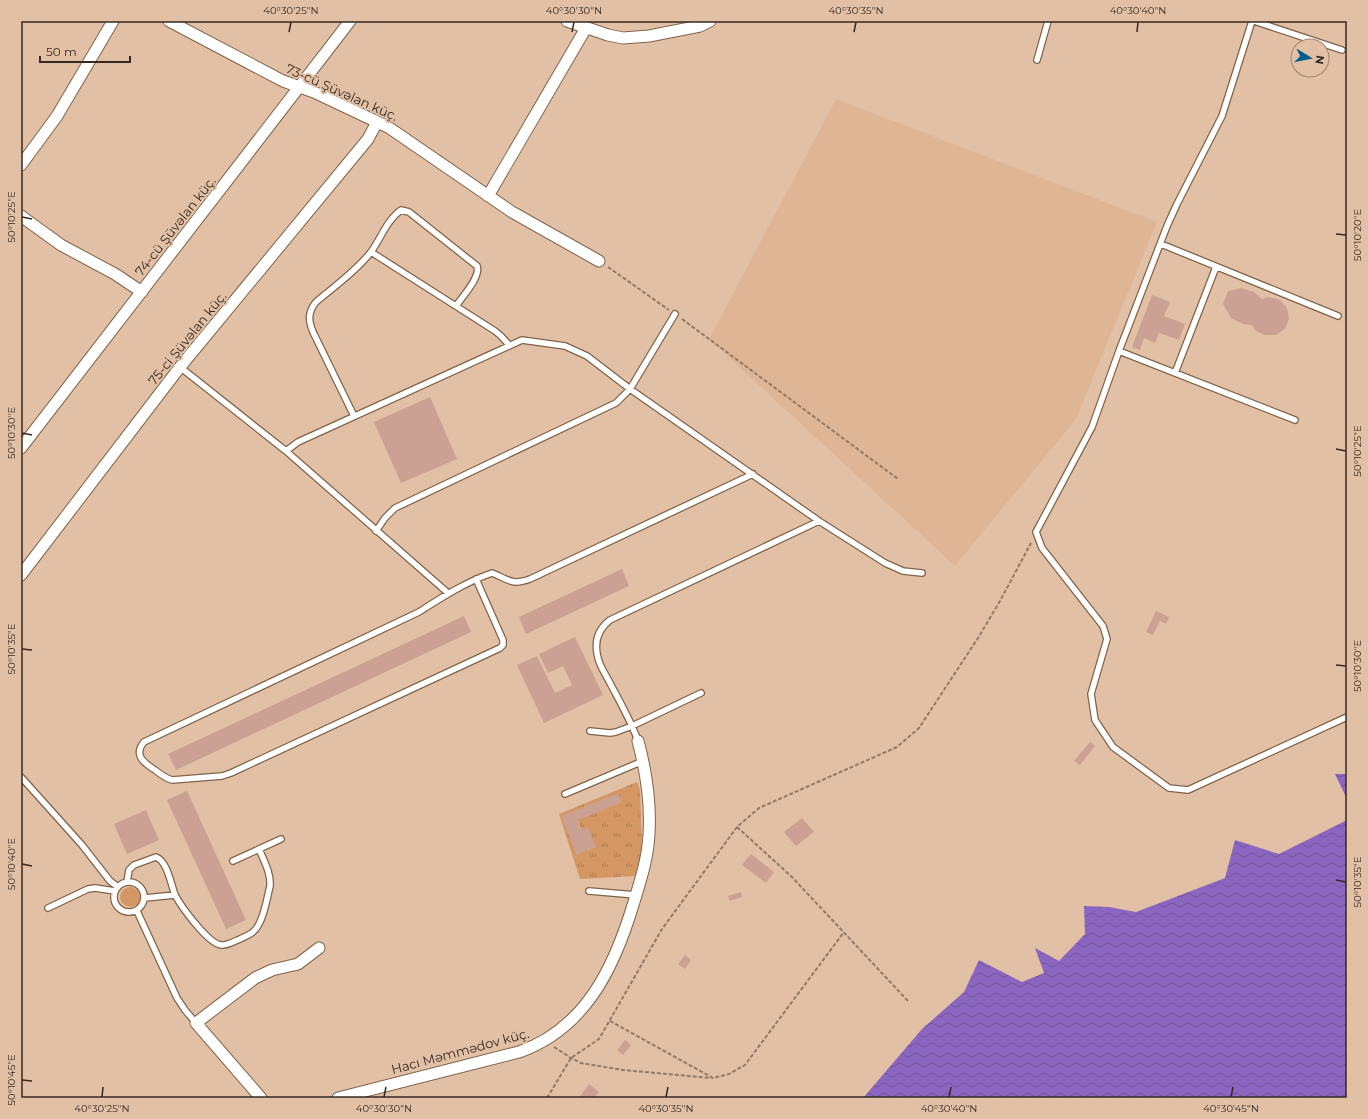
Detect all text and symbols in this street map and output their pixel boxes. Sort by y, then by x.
text: 40°30'25"N [263,4,319,17]
text: 40°30'30"N [546,4,602,17]
text: 40°30'35"N [828,4,884,17]
text: 40°30'40"N [1110,4,1166,17]
scale bar [40,38,130,64]
north arrow [1290,38,1330,78]
text: 50 m [46,44,77,59]
text: N [1312,54,1328,65]
street label: 73-cü Şüvəlan küç. [283,60,401,124]
street label: 74-cü Şüvəlan küç. [131,173,219,279]
text: 50°10'25"E [5,191,18,243]
text: 50°10'20"E [1351,209,1364,261]
street label: 75-ci Şüvəlan küç. [144,288,230,388]
text: 50°10'30"E [5,407,18,459]
text: 50°10'25"E [1351,425,1364,477]
text: 50°10'35"E [5,623,18,675]
text: 50°10'30"E [1351,640,1364,692]
text: 50°10'40"E [5,837,18,890]
text: 50°10'35"E [1351,856,1364,908]
street label: Hacı Məmmədov küç. [389,1025,531,1077]
text: 50°10'45"E [5,1054,18,1106]
text: 40°30'25"N [74,1102,130,1115]
text: 40°30'30"N [356,1102,412,1115]
text: 40°30'35"N [638,1102,694,1115]
text: 40°30'40"N [921,1102,977,1115]
text: 40°30'45"N [1203,1102,1259,1115]

